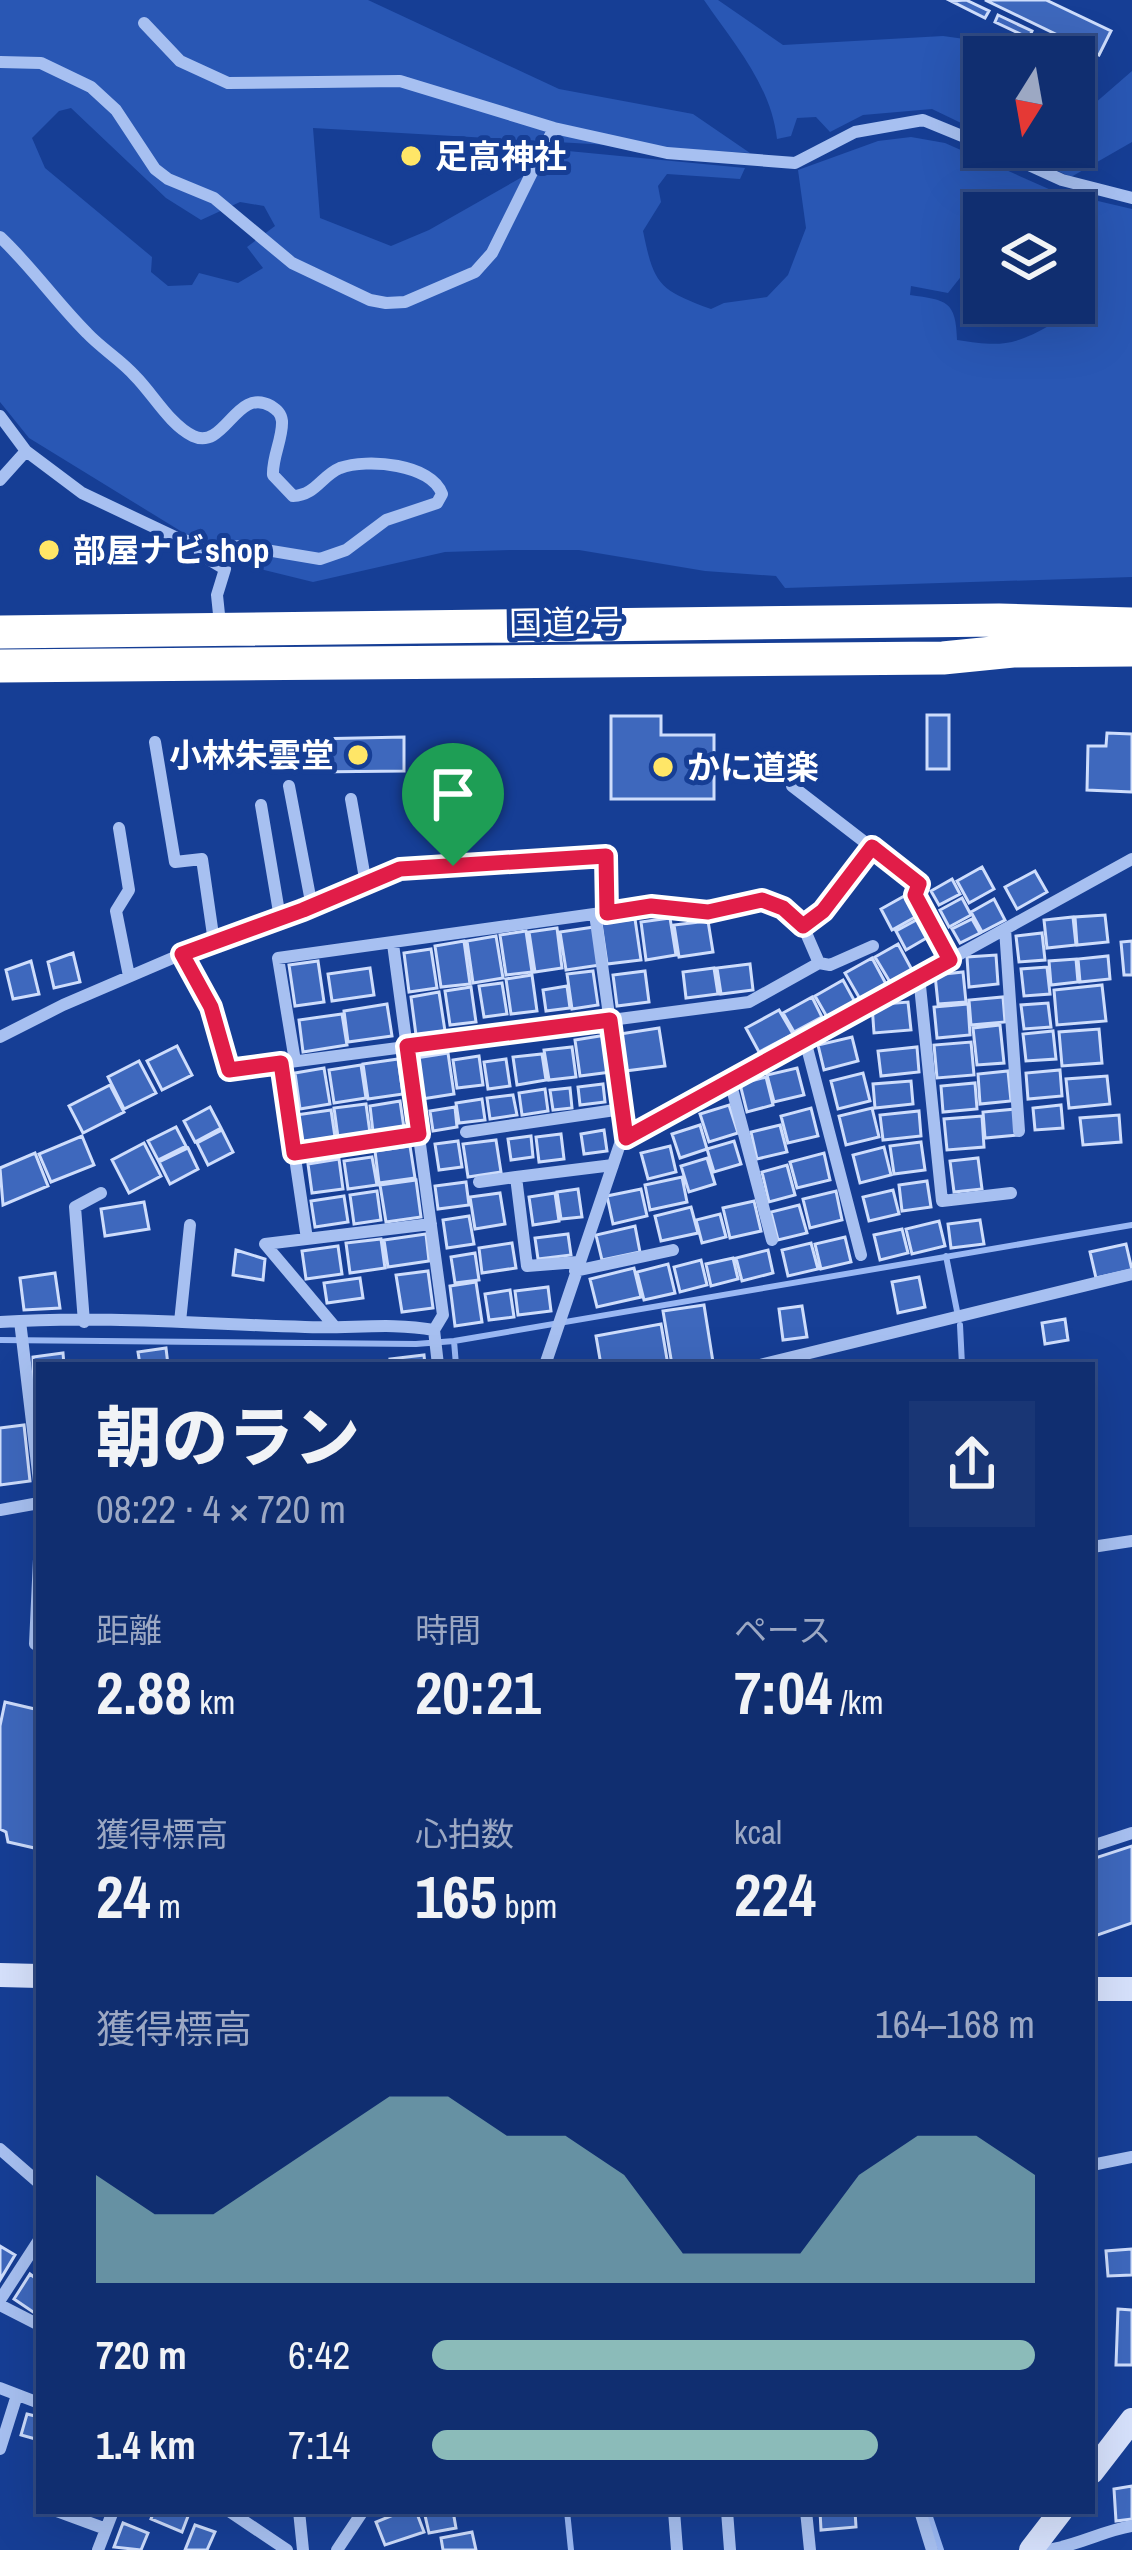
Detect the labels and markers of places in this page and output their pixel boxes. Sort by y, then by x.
place label: 足高神社 [435,134,567,178]
marker: 足高神社 [398,143,424,169]
place label: 部屋ナビshop [73,528,270,572]
marker: 部屋ナビshop [36,537,62,563]
place label: 小林朱雲堂 [169,733,334,777]
marker: 小林朱雲堂 [345,742,371,768]
pin [402,743,504,866]
place label: かに道楽 [687,745,819,789]
marker: かに道楽 [650,754,676,780]

